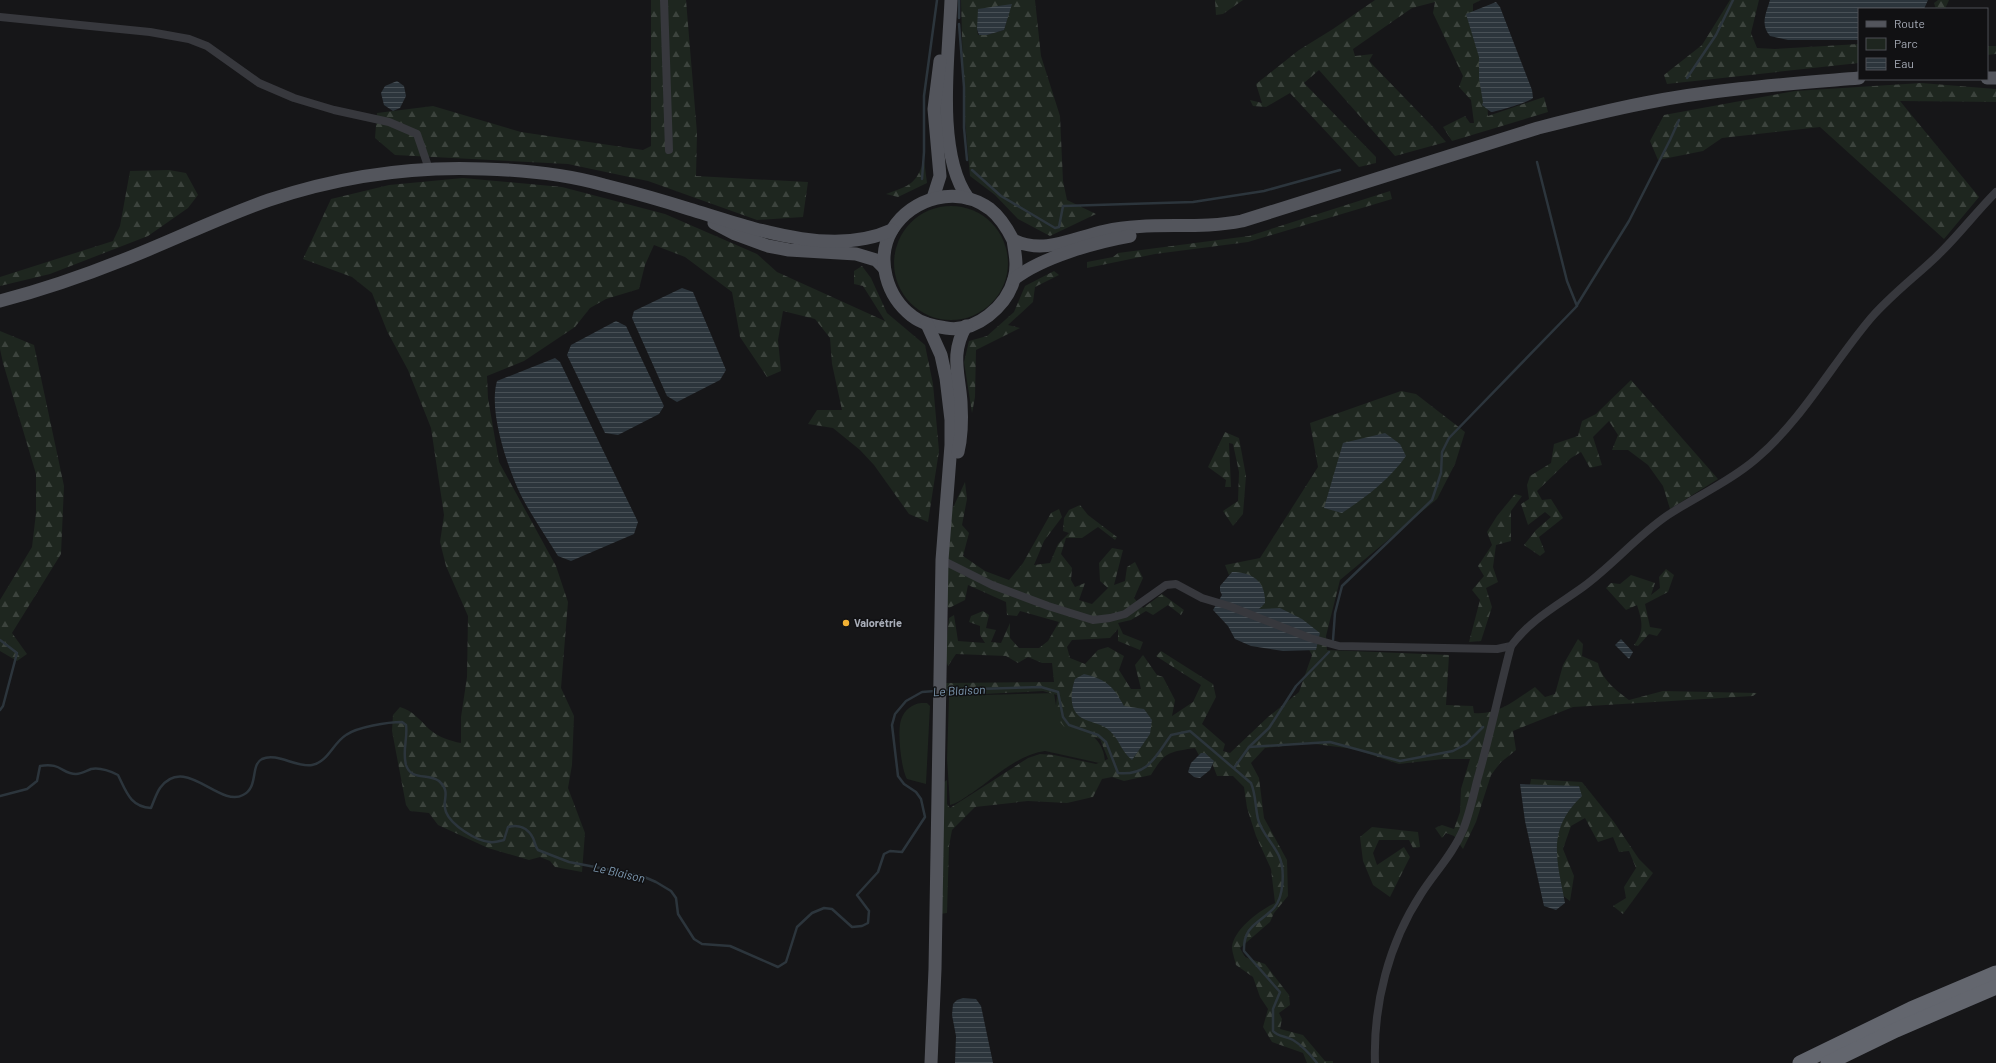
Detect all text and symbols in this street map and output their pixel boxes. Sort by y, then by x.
legend [1858,8,1988,80]
text: Route [1894,16,1925,30]
text: Parc [1894,36,1918,50]
text: Eau [1894,56,1914,70]
place label: Valorétrie [854,616,902,629]
marker: Valorétrie [841,618,851,628]
water label: Le Blaison [932,682,986,698]
water label: Le Blaison [592,859,646,885]

